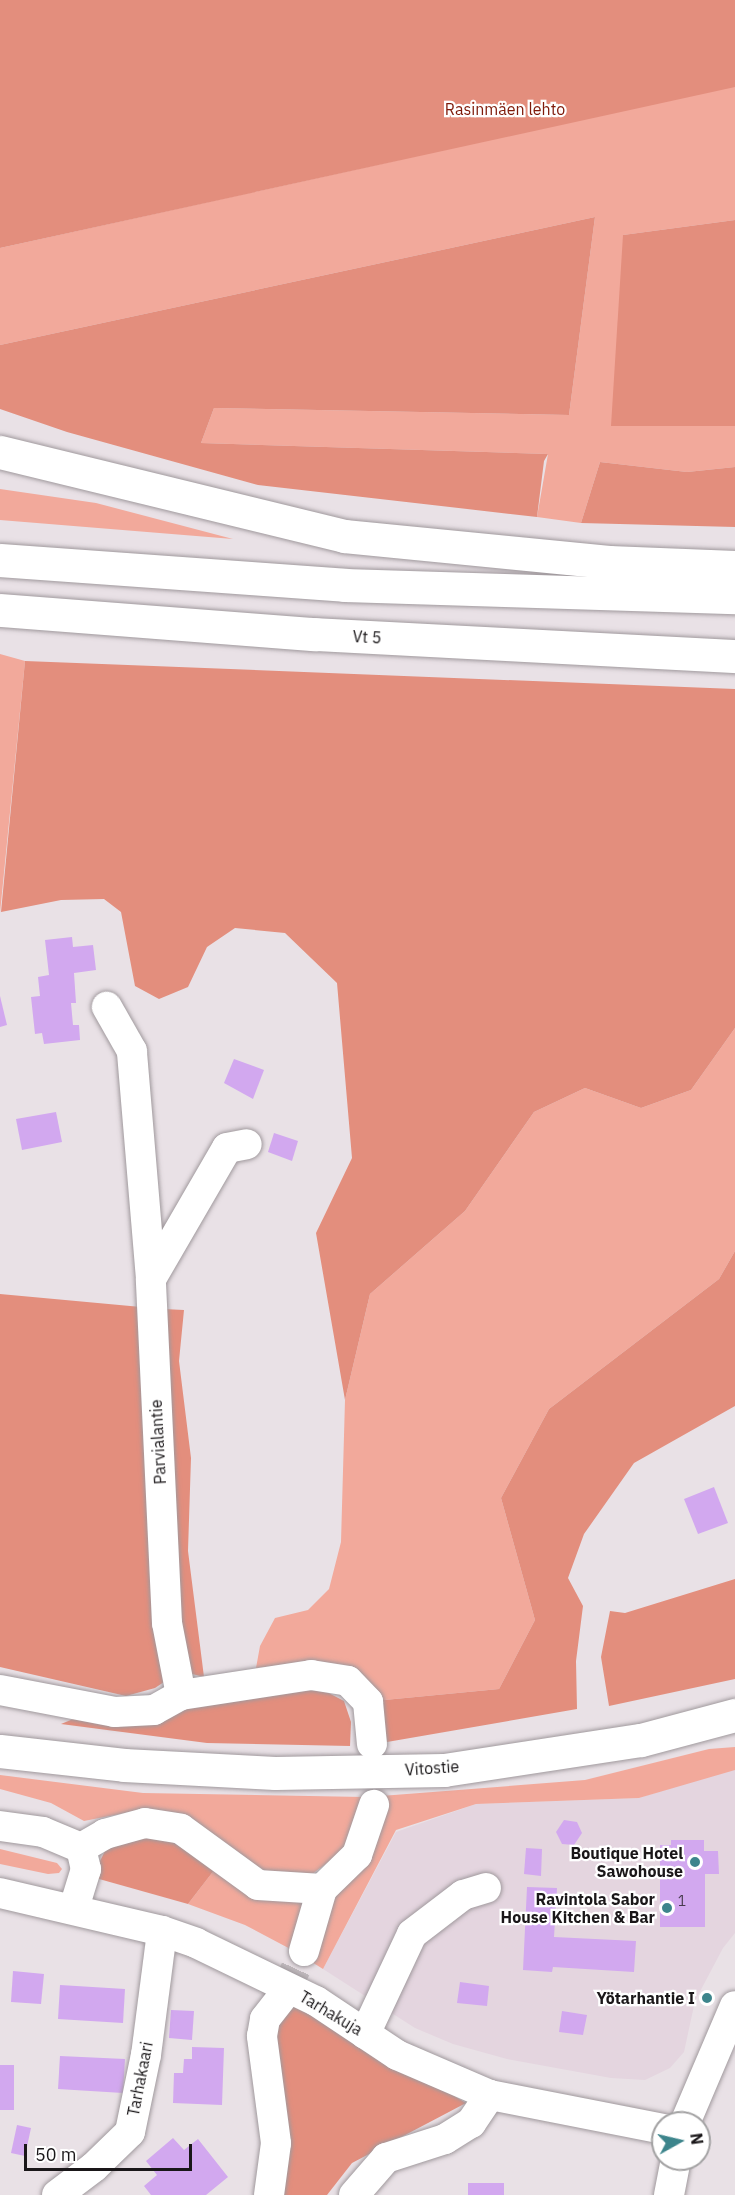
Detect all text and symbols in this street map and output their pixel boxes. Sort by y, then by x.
park label: Rasinmäen lehto [445,99,565,119]
street label: Vt 5 [352,627,382,647]
street label: Parvialantie [146,1399,170,1485]
street label: Vitostie [404,1757,460,1779]
place label: Boutique Hotel Sawohouse [571,1843,683,1881]
marker: Boutique Hotel Sawohouse [688,1855,702,1869]
place label: Ravintola Sabor House Kitchen & Bar [501,1889,655,1927]
house number: 1 [678,1893,686,1909]
marker: Ravintola Sabor House Kitchen & Bar [660,1901,674,1915]
street label: Tarhakuja [296,1987,366,2039]
place label: Yötarhantie I [596,1988,695,2008]
marker: Yötarhantie I [700,1991,714,2005]
street label: Tarhakaari [123,2040,157,2118]
north arrow [651,2111,711,2171]
scale bar [27,2132,195,2170]
text: N [686,2132,708,2146]
text: 50 m [35,2143,77,2166]

